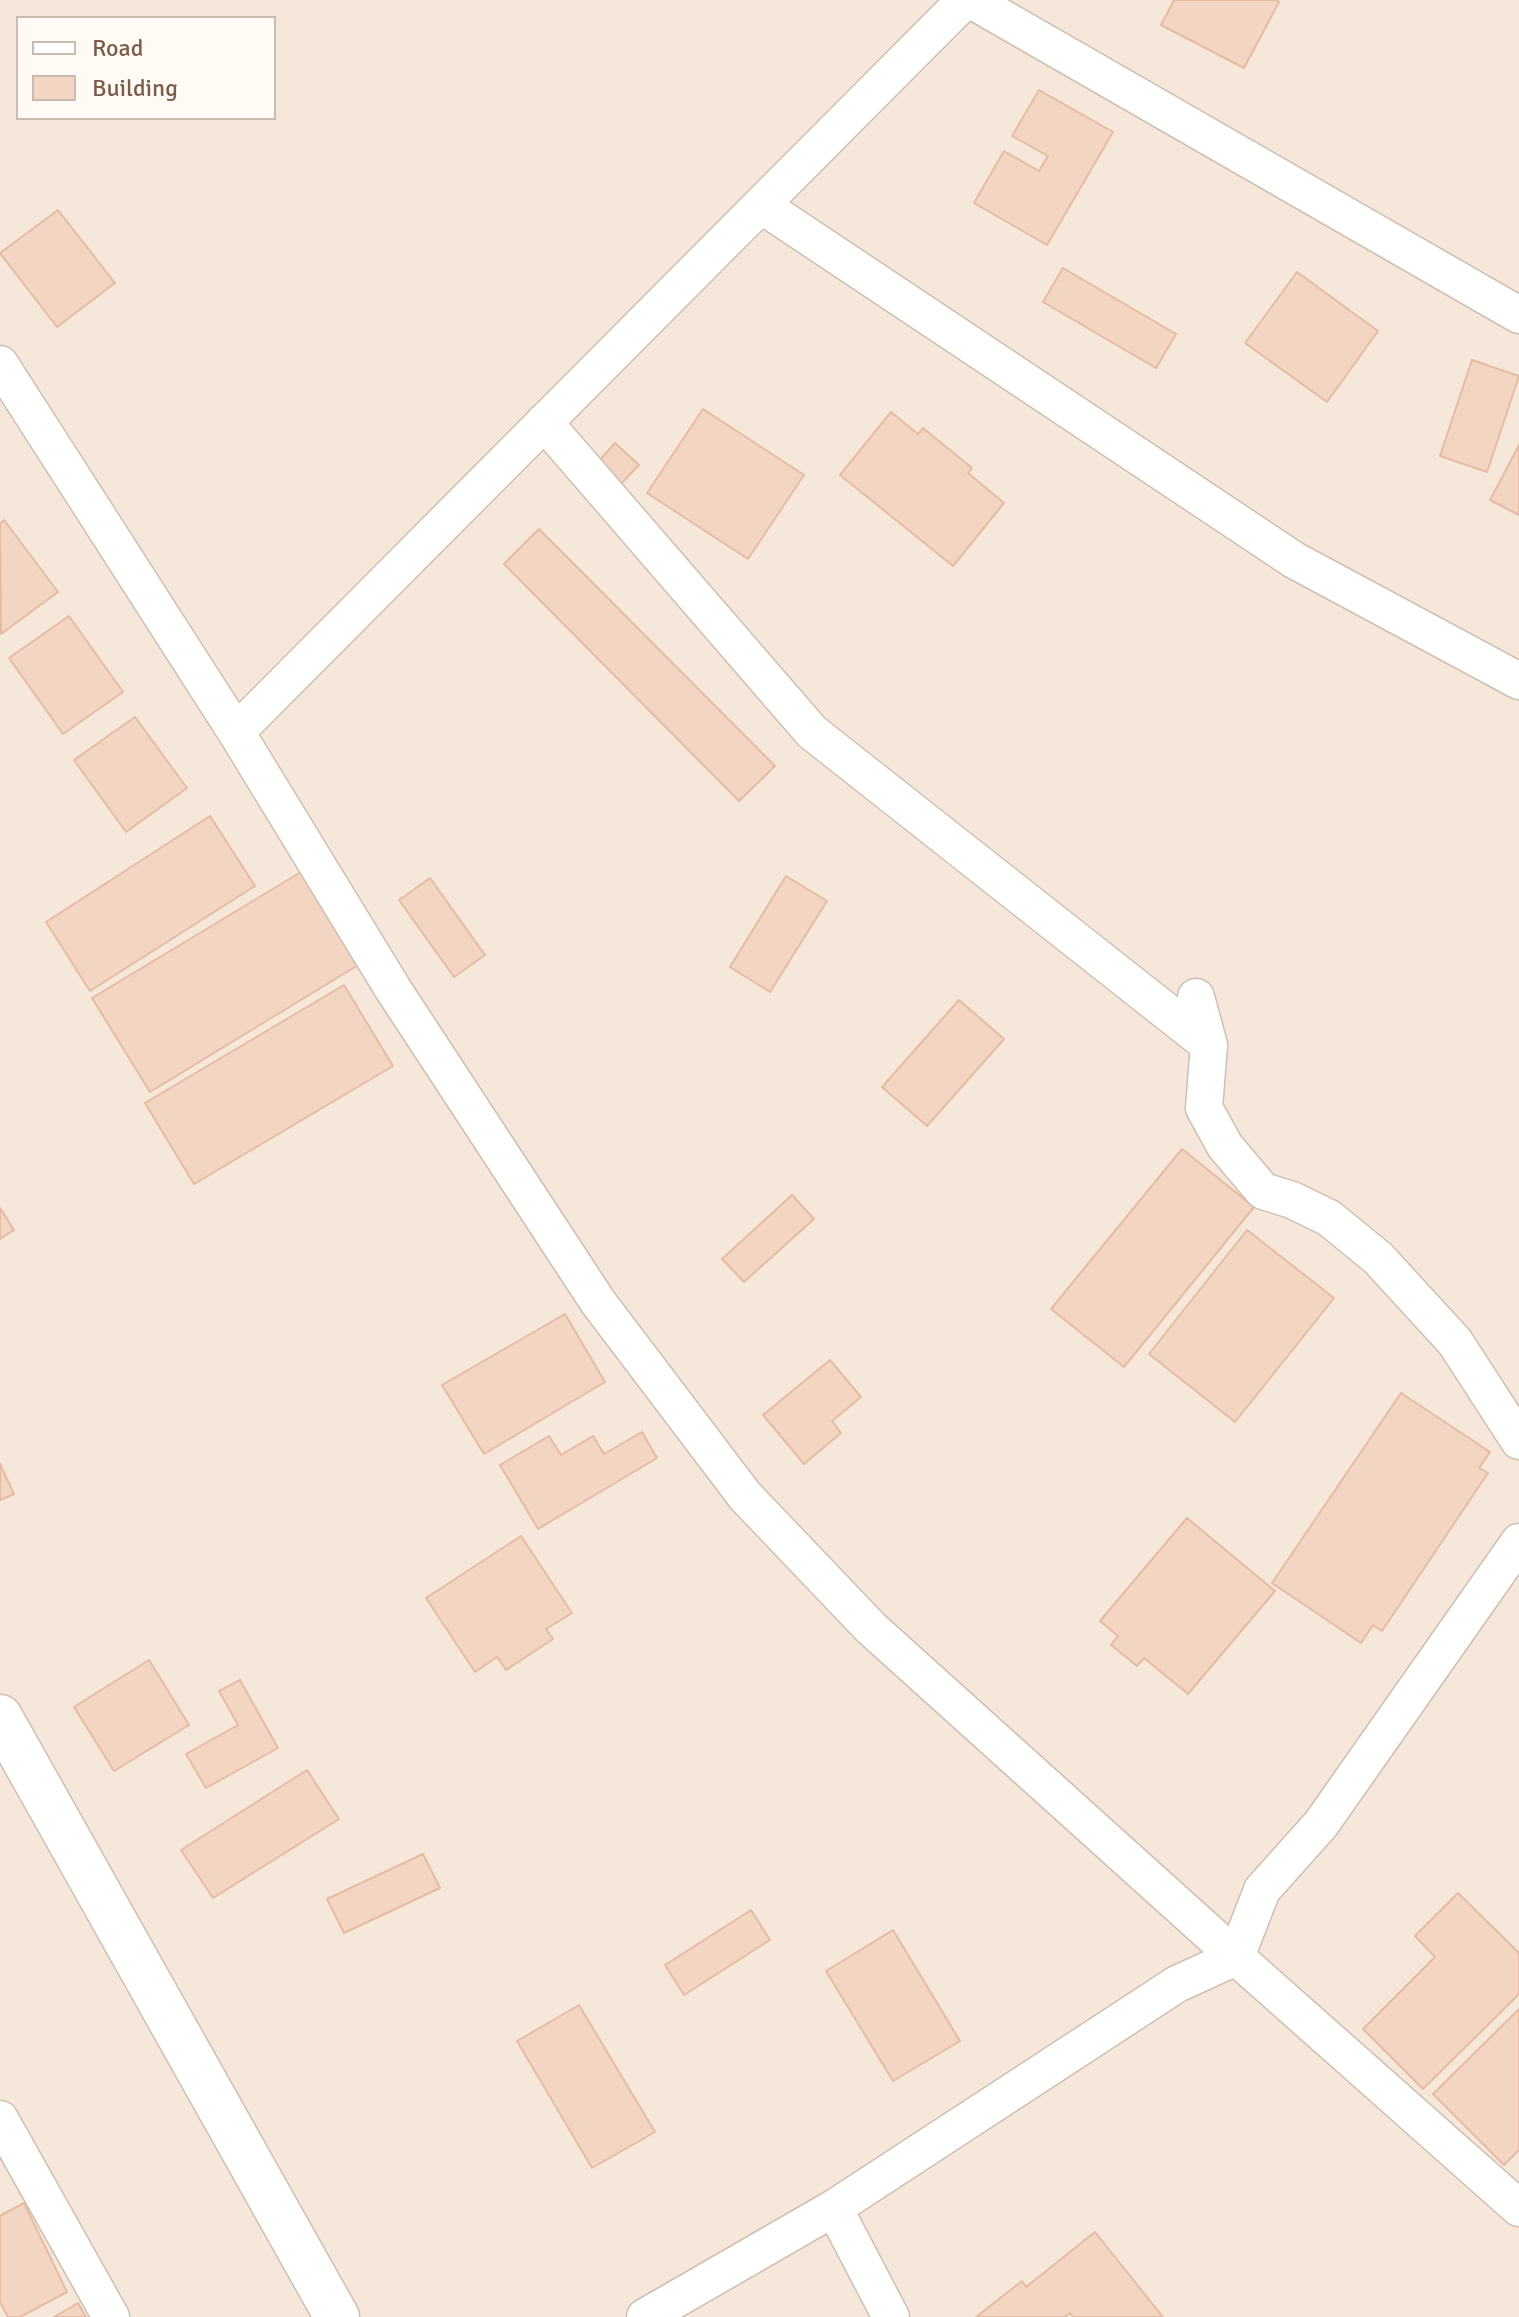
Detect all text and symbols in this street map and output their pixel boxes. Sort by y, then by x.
legend [16,16,276,120]
text: Road [92,33,143,63]
text: Building [92,73,178,103]

